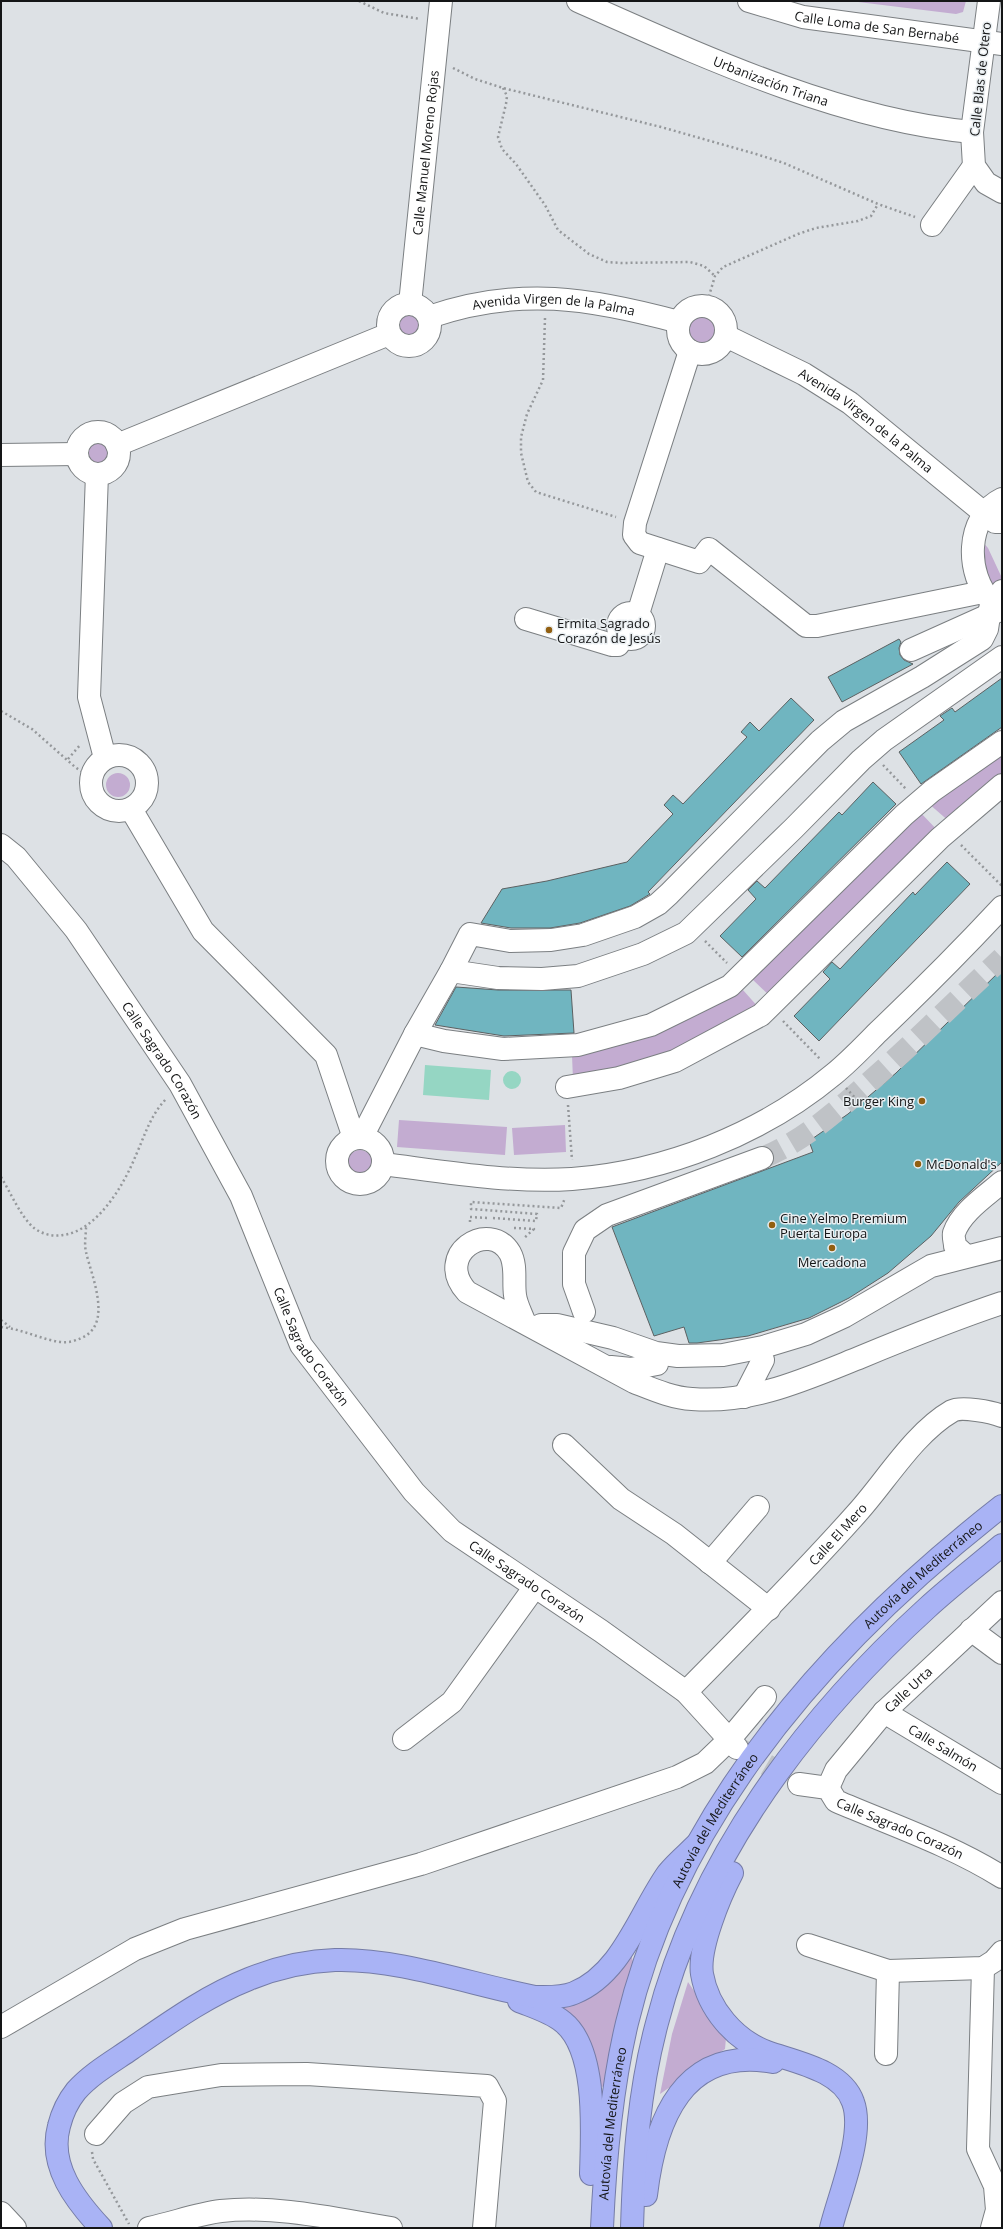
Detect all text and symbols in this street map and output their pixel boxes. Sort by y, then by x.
street label: Calle Loma de San Bernabé [792,6,960,47]
street label: Calle Blas de Otero [965,21,995,137]
street label: Urbanización Triana [711,52,831,110]
street label: Calle Manuel Moreno Rojas [408,69,443,236]
street label: Avenida Virgen de la Palma [470,289,637,320]
street label: Avenida Virgen de la Palma [796,364,937,477]
place label: Ermita Sagrado Corazón de Jesús [557,614,661,647]
marker: Ermita Sagrado Corazón de Jesús [544,625,554,635]
street label: Calle Sagrado Corazón [118,998,206,1122]
place label: Burger King [843,1092,914,1110]
marker: Burger King [917,1096,927,1106]
place label: McDonald's [926,1155,997,1173]
marker: McDonald's [913,1159,923,1169]
place label: Cine Yelmo Premium Puerta Europa [780,1209,907,1242]
marker: Cine Yelmo Premium Puerta Europa [767,1220,777,1230]
marker: Mercadona [827,1243,837,1253]
place label: Mercadona [798,1253,866,1271]
street label: Calle Sagrado Corazón [270,1284,354,1410]
street label: Calle El Mero [805,1499,871,1569]
street label: Autovía del Mediterráneo [859,1516,986,1632]
street label: Calle Sagrado Corazón [465,1536,589,1627]
street label: Calle Urta [880,1663,936,1716]
street label: Calle Salmón [905,1720,981,1775]
street label: Autovía del Mediterráneo [667,1749,762,1890]
street label: Calle Sagrado Corazón [834,1793,967,1863]
street label: Autovía del Mediterráneo [594,2045,631,2201]

